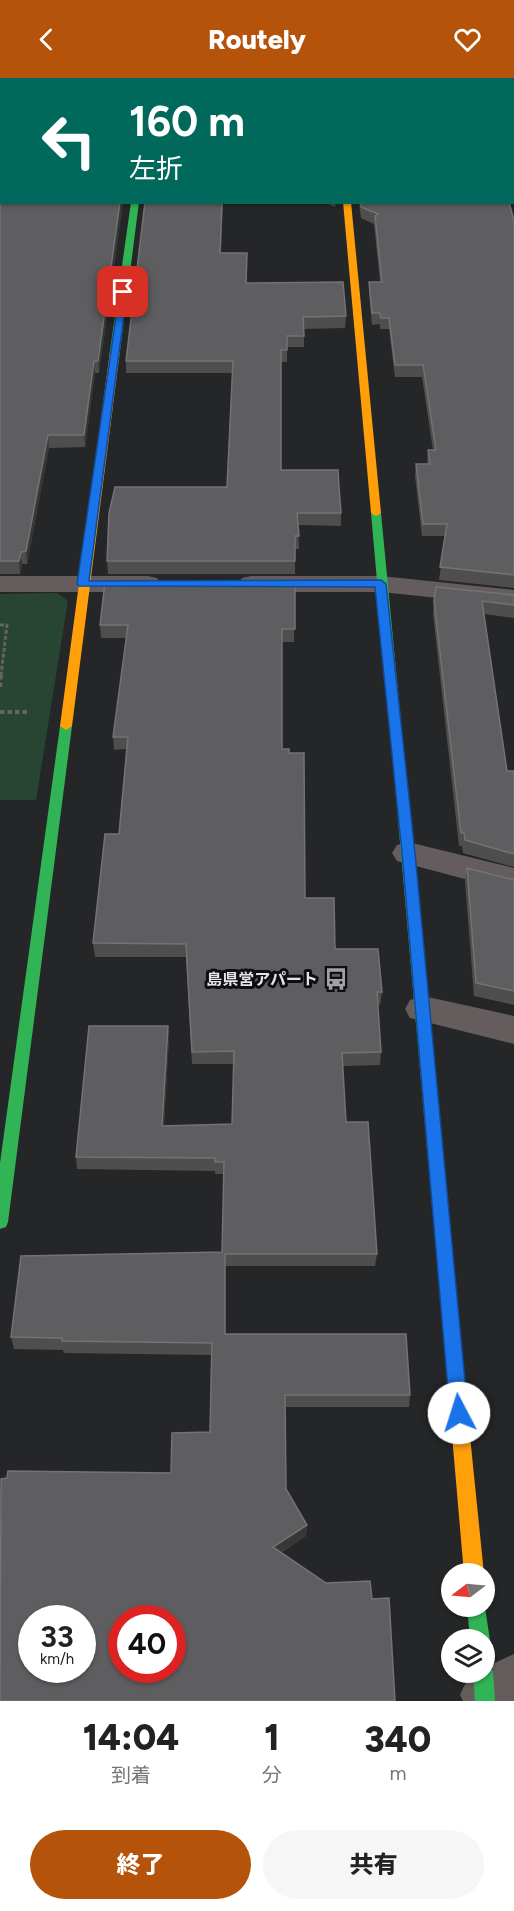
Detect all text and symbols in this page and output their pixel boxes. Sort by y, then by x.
icon: back [30,23,63,56]
text: Routely [208,23,306,56]
icon: heart [451,23,484,56]
text: 160 m [129,96,245,147]
icon: left [30,102,108,180]
text: 左折 [129,152,183,185]
pin [97,266,148,317]
icon: arrive [106,275,139,308]
bus stop icon: 島県営アパート [323,966,349,992]
place label: 島県営アパート [206,970,318,989]
position arrow [427,1381,491,1445]
north arrow [441,1563,495,1617]
map controls [441,1563,495,1683]
speed limit sign: 40 [108,1605,186,1683]
text: 33 [40,1618,74,1655]
button: layers [441,1629,495,1683]
text: km/h [40,1650,74,1668]
text: 14:04 [83,1716,179,1759]
text: 1 [264,1716,280,1759]
text: 340 [365,1718,431,1761]
text: m [389,1761,406,1785]
text: 到着 [111,1763,151,1787]
text: 分 [262,1763,282,1787]
button: 終了 [30,1830,251,1899]
button: 共有 [263,1830,484,1899]

